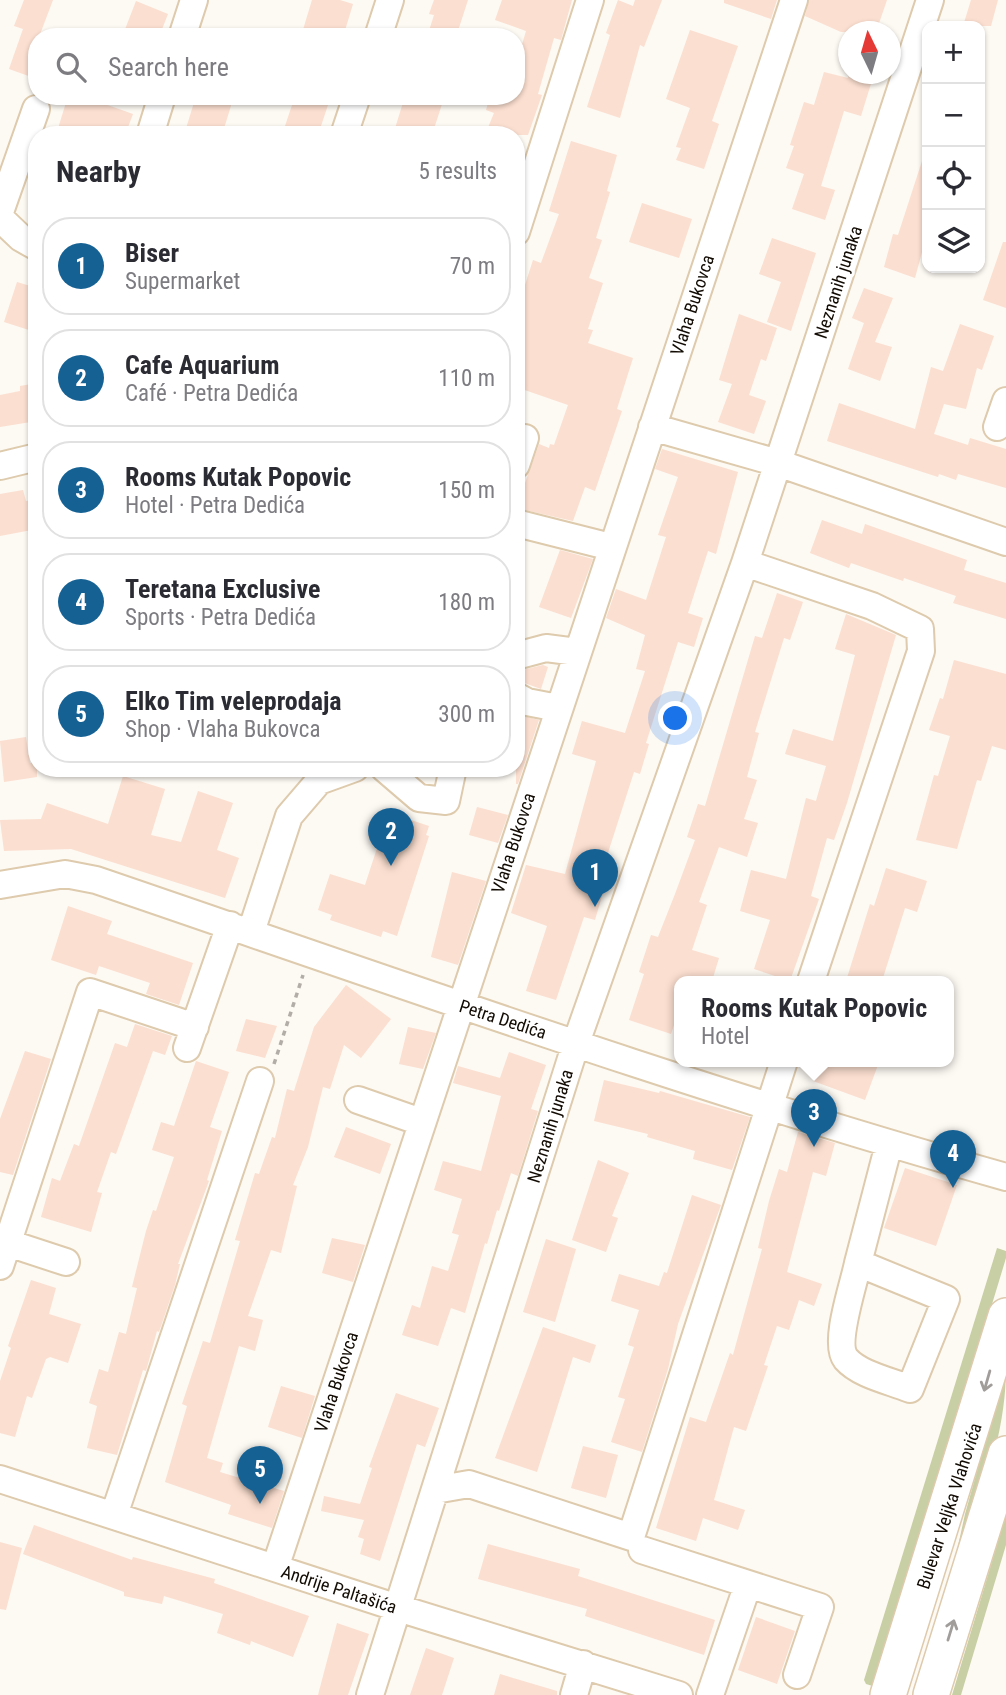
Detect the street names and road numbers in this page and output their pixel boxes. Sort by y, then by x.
street label: Neznanih junaka [810,223,866,341]
street label: Vlaha Bukovca [666,252,718,358]
street label: Vlaha Bukovca [487,790,539,896]
street label: Petra Dedića [457,995,549,1043]
street label: Neznanih junaka [523,1067,577,1185]
street label: Vlaha Bukovca [310,1329,362,1435]
street label: Bulevar Veljka Vlahovića [912,1420,986,1592]
street label: Andrije Paltašića [279,1560,399,1618]

